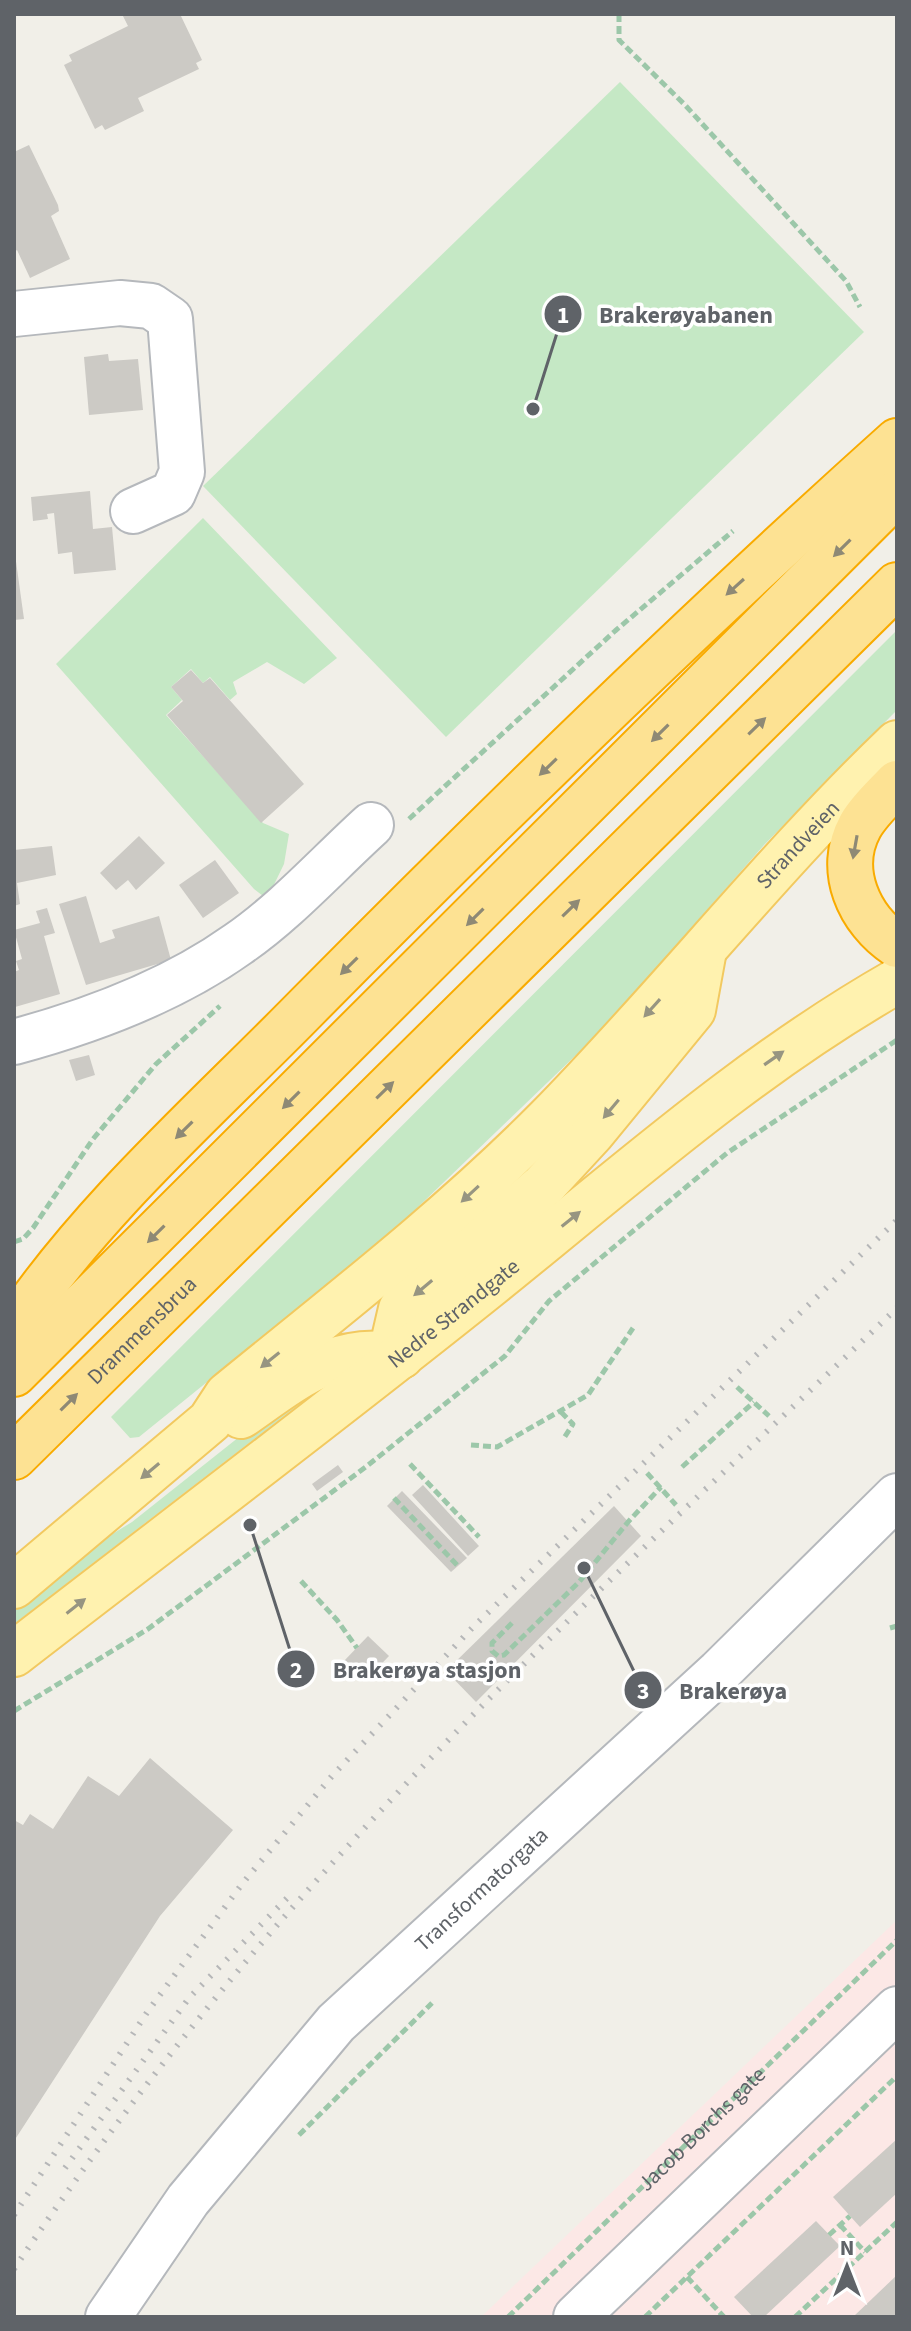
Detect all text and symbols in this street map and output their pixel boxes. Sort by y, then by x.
callout: Brakerøyabanen [543,290,789,338]
text: 1 [557,298,569,333]
text: Brakerøyabanen [599,298,773,333]
one-way arrow [833,538,852,557]
one-way arrow [726,578,745,596]
one-way arrow [747,717,766,736]
one-way arrow [650,724,669,743]
one-way arrow [539,758,558,776]
street label: Strandveien [749,793,847,896]
one-way arrow [849,835,861,860]
one-way arrow [561,899,580,918]
one-way arrow [466,907,485,926]
one-way arrow [340,956,358,975]
one-way arrow [643,998,661,1017]
one-way arrow [763,1050,785,1066]
one-way arrow [375,1081,394,1100]
one-way arrow [282,1091,301,1109]
one-way arrow [603,1099,620,1119]
one-way arrow [175,1121,194,1139]
one-way arrow [461,1184,480,1202]
one-way arrow [560,1211,581,1228]
one-way arrow [147,1225,166,1243]
street label: Nedre Strandgate [381,1251,527,1376]
street label: Drammensbrua [80,1269,204,1392]
one-way arrow [413,1279,433,1296]
one-way arrow [260,1351,280,1368]
one-way arrow [59,1393,78,1412]
one-way arrow [140,1462,160,1479]
one-way arrow [66,1599,86,1615]
callout: Brakerøya stasjon [276,1645,537,1693]
text: 2 [290,1653,302,1688]
text: Brakerøya stasjon [333,1653,521,1688]
callout: Brakerøya [623,1666,803,1714]
text: 3 [637,1674,649,1709]
text: Brakerøya [679,1674,787,1709]
street label: Transformatorgata [408,1820,556,1959]
street label: Jacob Borchs gate [631,2059,773,2199]
north arrow [807,2227,887,2307]
text: N [840,2232,854,2264]

